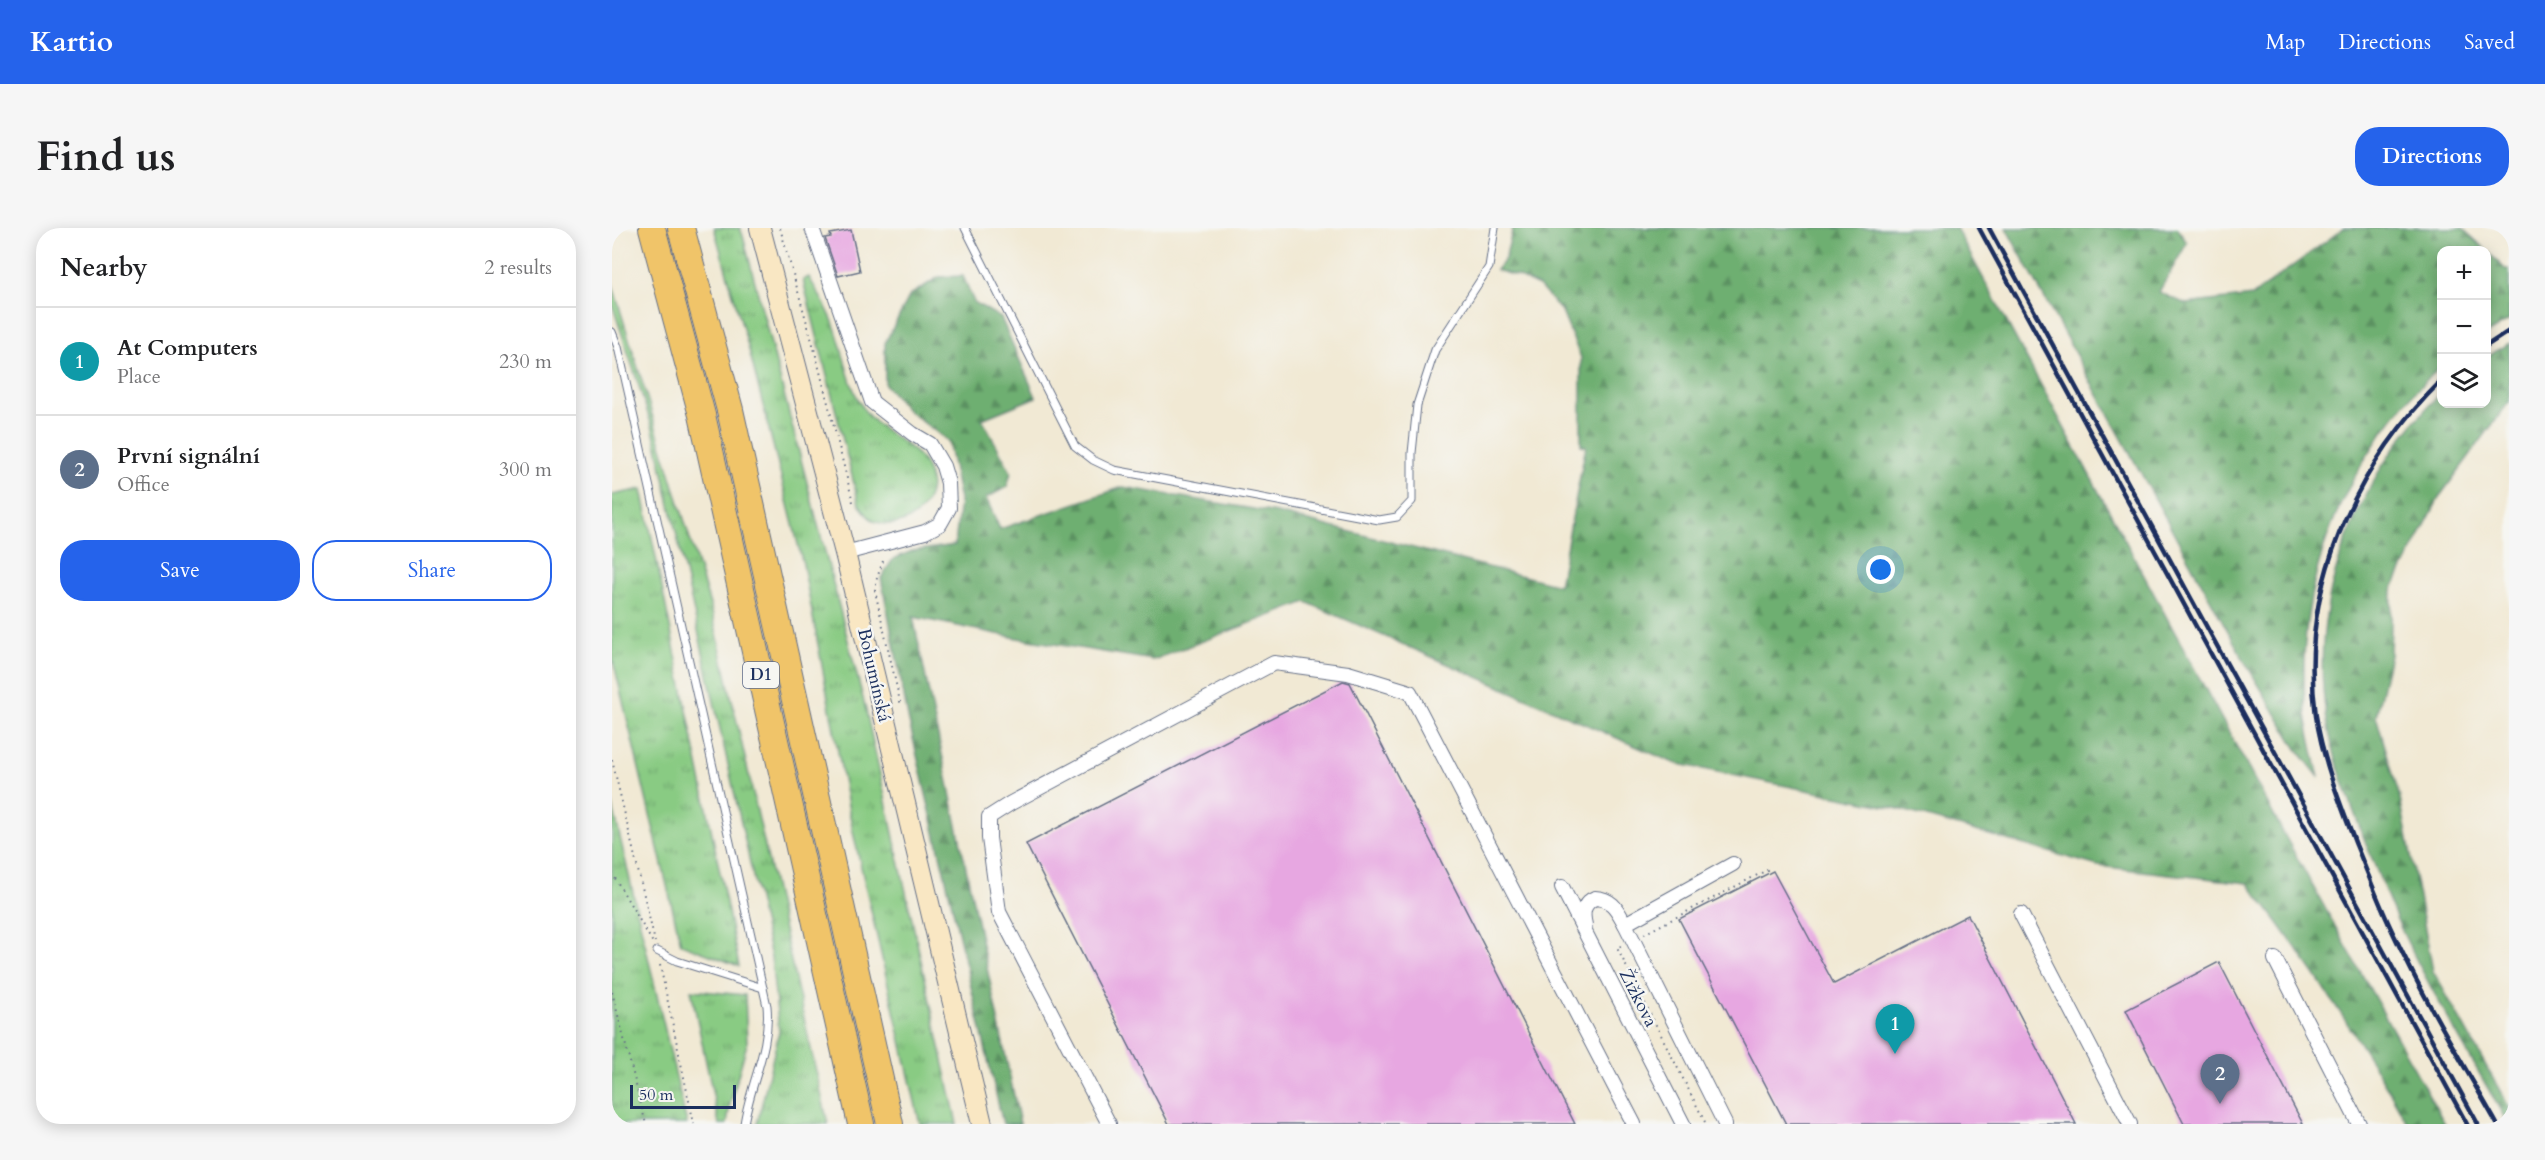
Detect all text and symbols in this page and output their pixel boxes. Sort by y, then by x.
text: Kartio [30,23,113,61]
text: Map [2265,28,2305,57]
text: Directions [2338,28,2431,57]
text: Saved [2464,28,2515,57]
button: Directions [2355,127,2509,186]
text: Find us [36,128,176,185]
map controls [2437,246,2491,408]
button: + [2437,246,2491,300]
text: Nearby [60,250,148,285]
text: 2 results [484,254,552,281]
button: − [2437,300,2491,354]
text: At Computers [117,333,258,363]
text: 1 [74,348,85,375]
text: 230 m [499,348,552,375]
button: layers [2437,354,2491,408]
text: Place [117,363,161,390]
text: První signální [117,441,260,471]
text: 2 [74,456,85,483]
text: 300 m [499,456,552,483]
text: Office [117,471,170,498]
button: Save [60,540,300,601]
button: Share [312,540,552,601]
your location [1866,555,1895,584]
street label: Bohumínská [851,626,897,725]
road number: D1 [743,662,779,688]
street label: Žižkova [1613,965,1663,1032]
pin: 1 [1876,1004,1914,1054]
pin: 2 [2200,1054,2240,1104]
scale bar [630,1082,736,1110]
text: 50 m [639,1084,673,1106]

